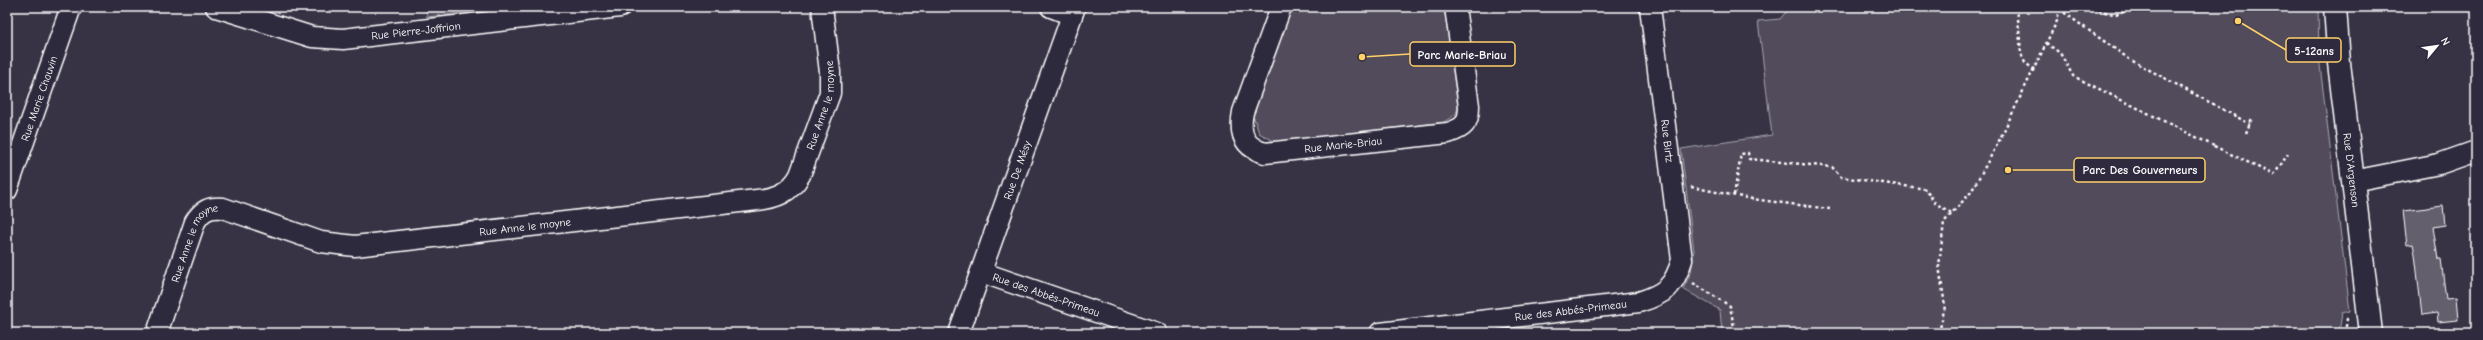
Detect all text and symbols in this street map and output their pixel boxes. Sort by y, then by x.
street label: Rue Pierre-Joffrion [371,19,461,42]
north arrow [2417,26,2457,66]
text: N [2438,35,2453,48]
callout: 5-12ans [2286,38,2341,62]
callout: Parc Marie-Briau [1410,42,1515,66]
text: 5-12ans [2294,44,2334,58]
text: Parc Marie-Briau [1418,48,1506,62]
street label: Rue Marie Chauvin [18,54,60,143]
street label: Rue Anne le moyne [803,60,837,152]
street label: Rue Birtz [1658,119,1676,163]
street label: Rue D'Argenson [2341,132,2363,208]
street label: Rue Marie-Briau [1304,134,1383,155]
street label: Rue De Mésy [1001,139,1033,201]
callout: Parc Des Gouverneurs [2074,158,2205,182]
text: Parc Des Gouverneurs [2083,163,2197,177]
street label: Rue Anne le moyne [168,201,219,284]
street label: Rue Anne le moyne [478,215,572,238]
street label: Rue des Abbés-Primeau [991,270,1102,319]
street label: Rue des Abbés-Primeau [1514,297,1627,323]

